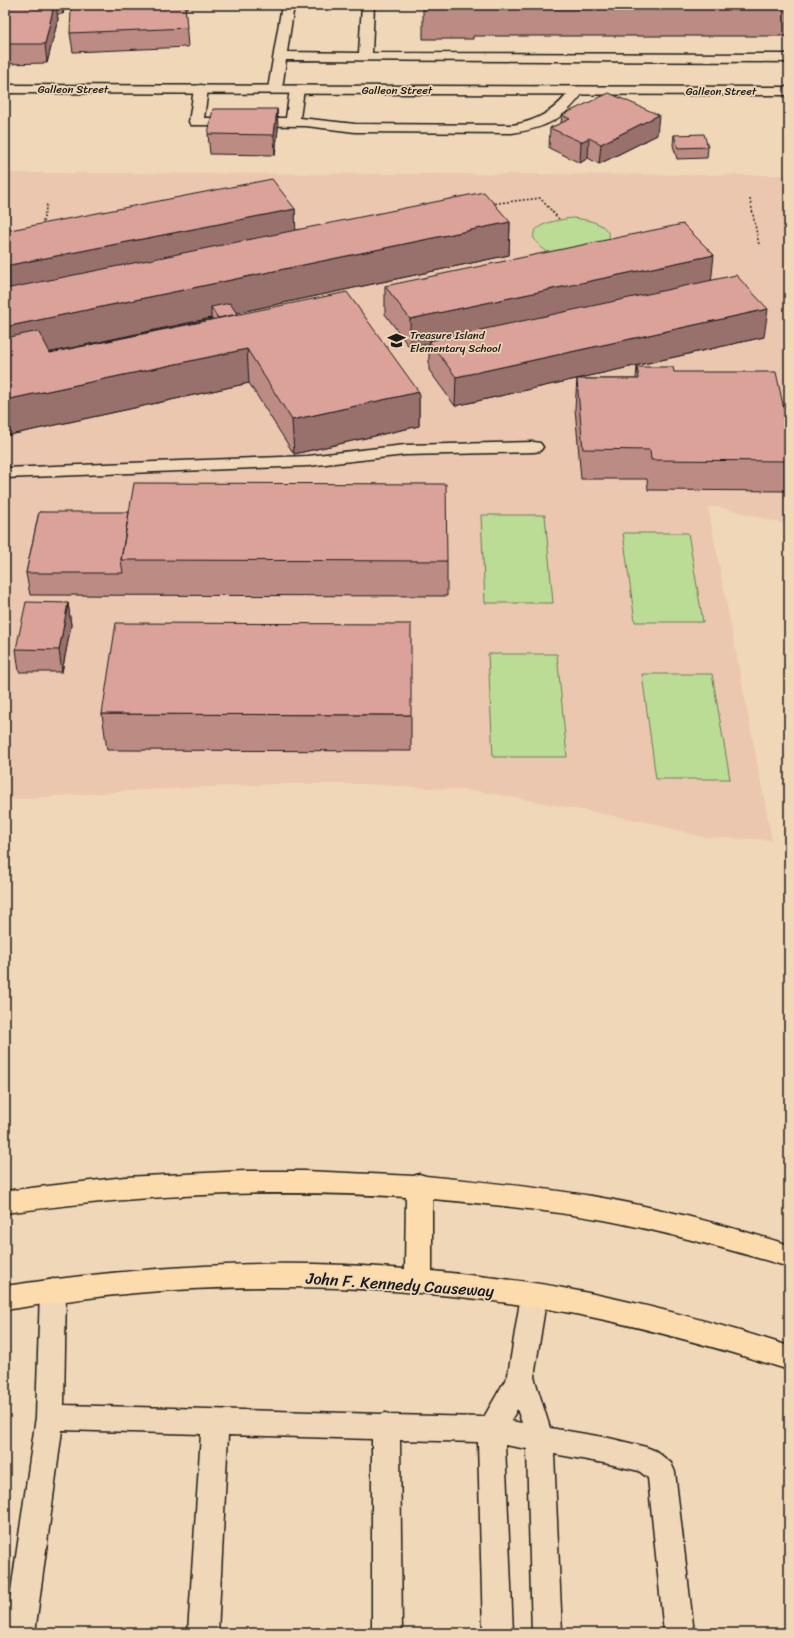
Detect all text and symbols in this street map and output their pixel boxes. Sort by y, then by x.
street label: Galleon Street [38,80,109,99]
street label: Galleon Street [362,81,433,100]
street label: Galleon Street [686,82,757,101]
place label: Treasure Island Elementary School [410,326,502,358]
school or university icon: Treasure Island Elementary School [387,331,407,351]
street label: John F. Kennedy Causeway [304,1263,496,1306]

